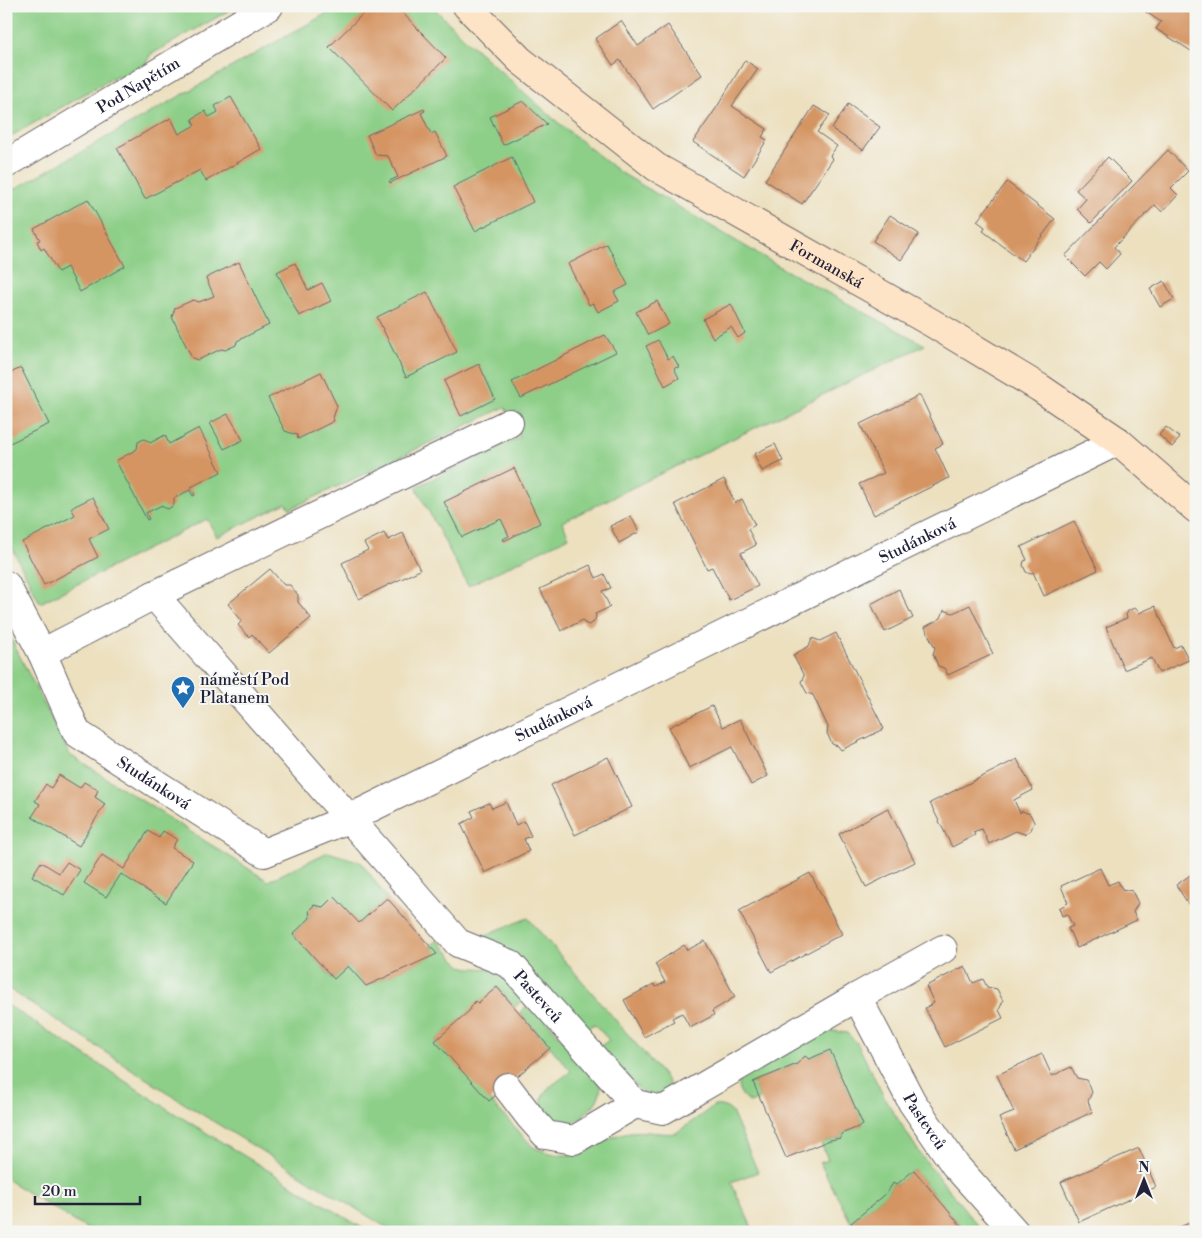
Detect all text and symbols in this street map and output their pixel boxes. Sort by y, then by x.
street label: Pod Napětím [93,53,184,118]
street label: Formanská [786,236,867,294]
street label: Studánková [876,513,960,568]
place label: náměstí Pod Platanem [200,670,289,708]
place icon: náměstí Pod Platanem [170,675,196,709]
street label: Studánková [512,691,597,746]
street label: Studánková [113,752,195,815]
street label: Pastevců [509,966,566,1027]
street label: Pastevců [898,1090,950,1154]
north arrow [1120,1156,1170,1206]
text: N [1138,1159,1150,1177]
scale bar [35,1173,140,1205]
text: 20 m [42,1182,77,1201]

